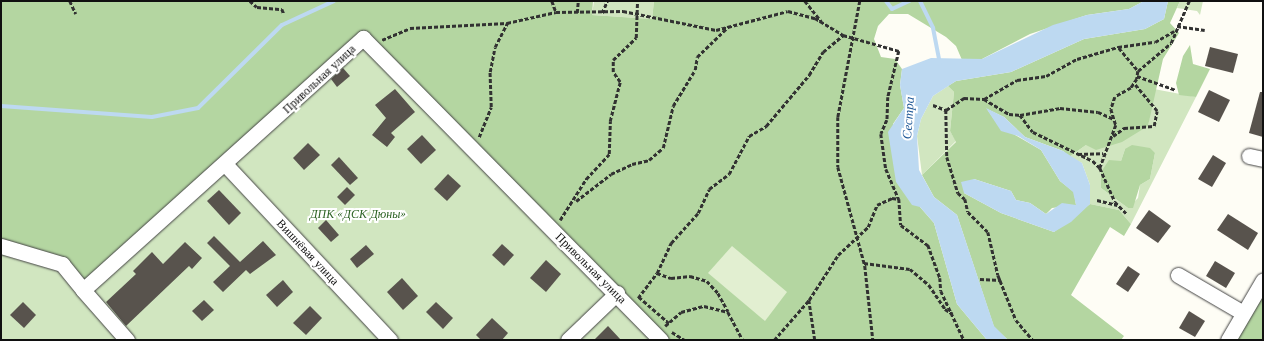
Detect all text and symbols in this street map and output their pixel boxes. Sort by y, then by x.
street label: Привольная улица [280,42,358,116]
water label: Сестра [900,96,918,140]
park label: ДПК «ДСК Дюны» [310,207,406,221]
street label: Вишнёвая улица [274,216,342,288]
street label: Привольная улица [553,230,629,306]

